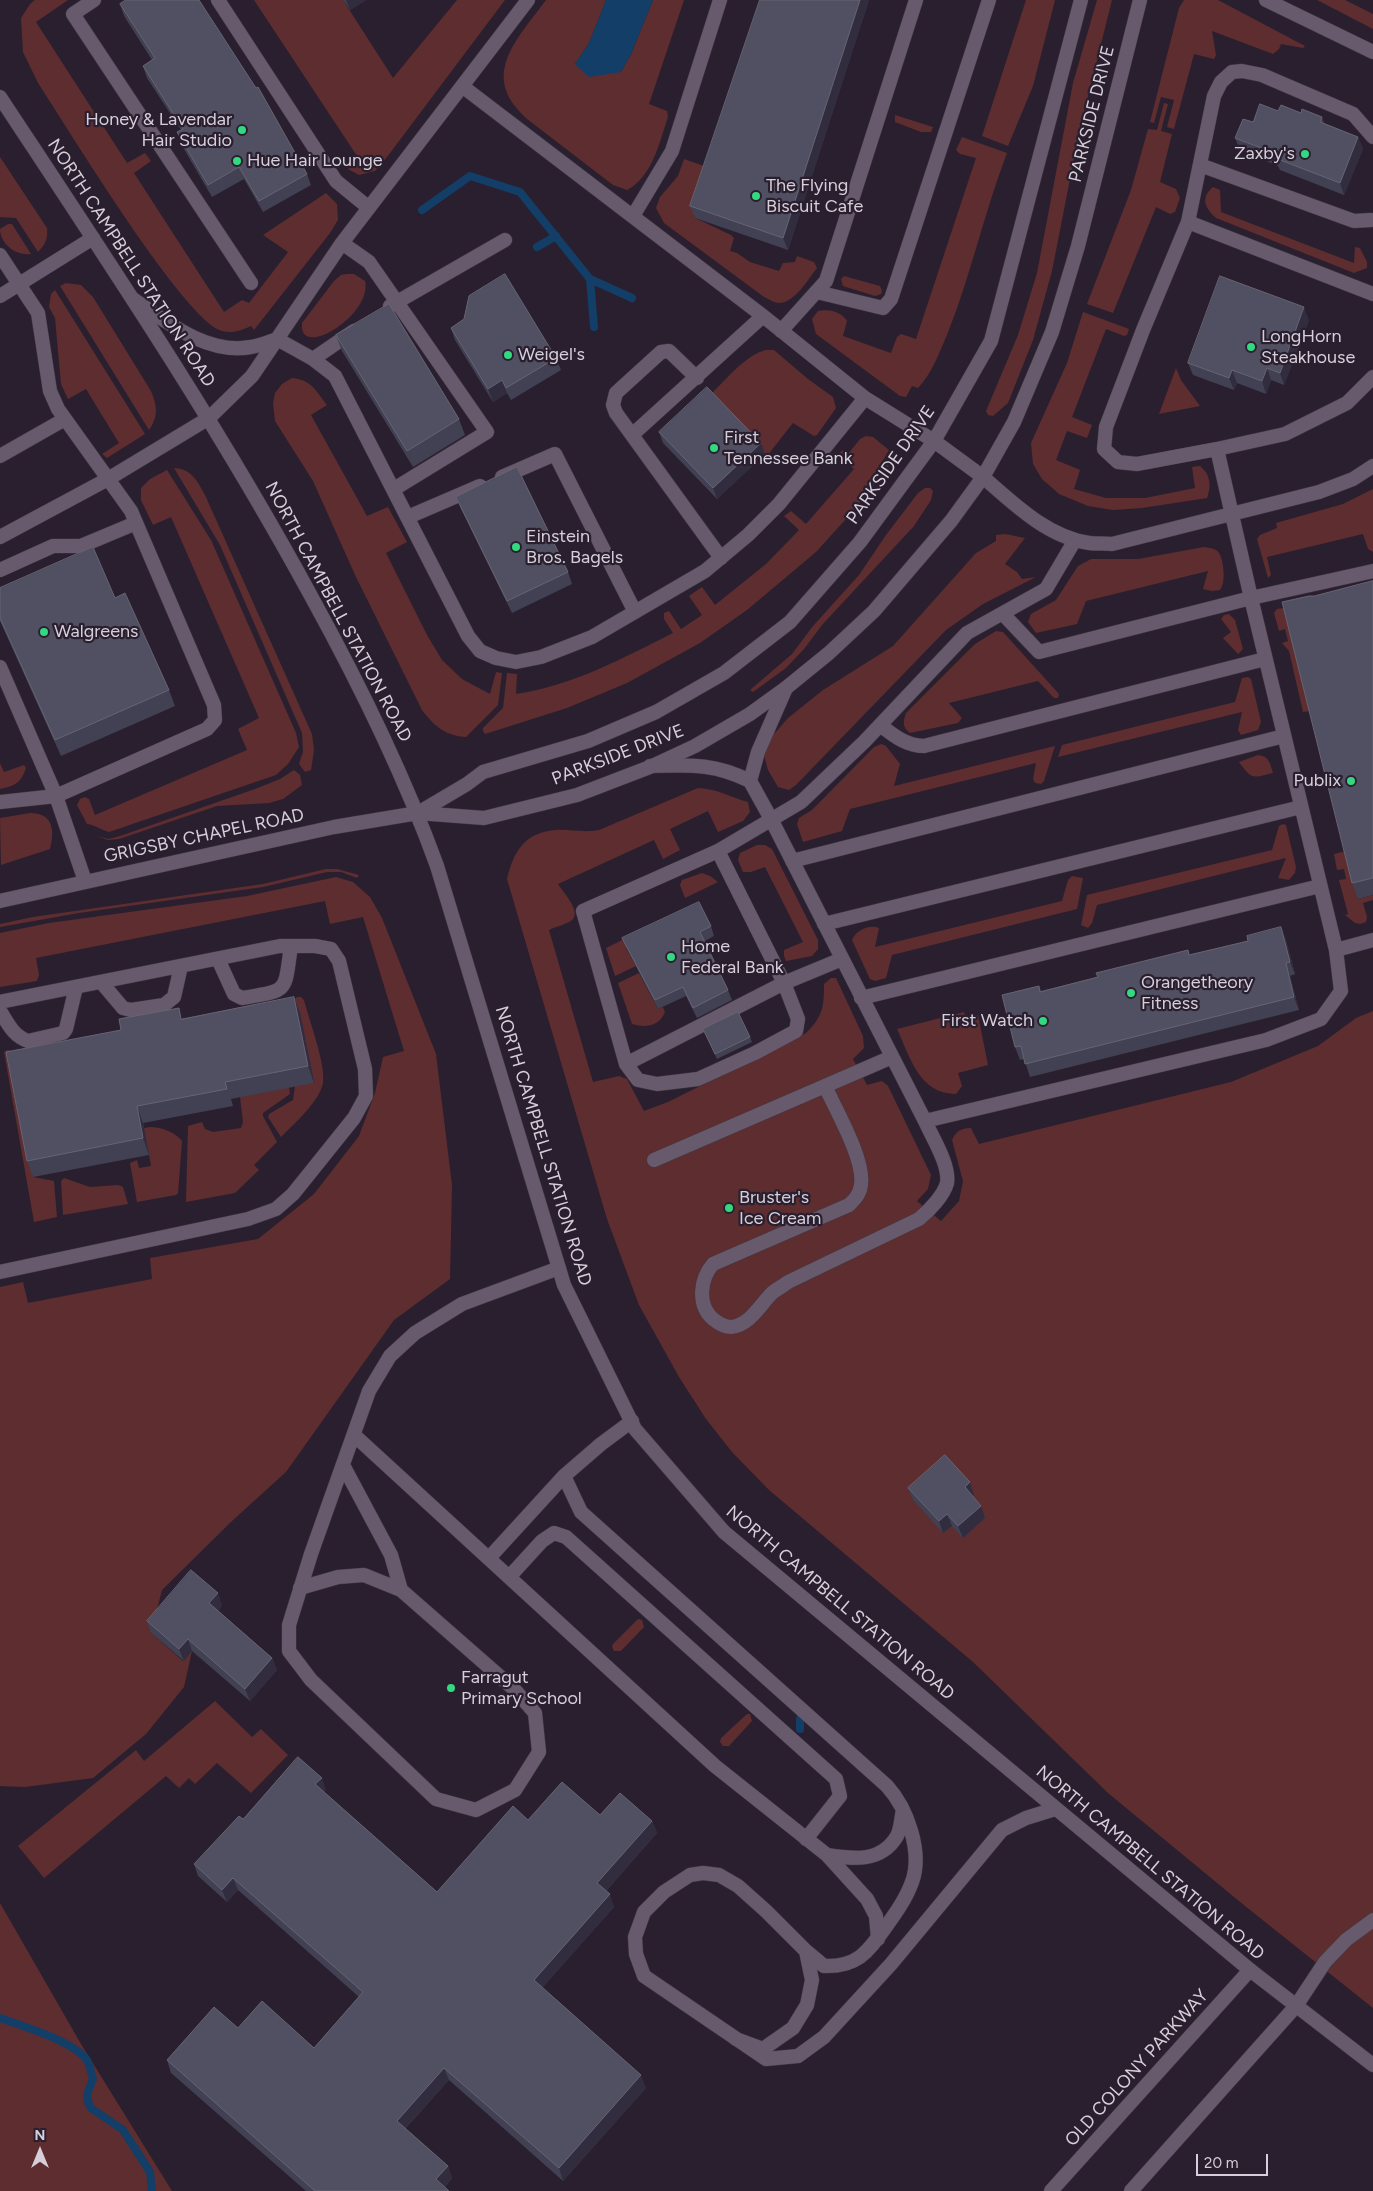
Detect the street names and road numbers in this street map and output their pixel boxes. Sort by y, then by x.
street label: PARKSIDE DRIVE [1065,43,1119,185]
street label: NORTH CAMPBELL STATION ROAD [43,135,219,391]
street label: PARKSIDE DRIVE [842,401,940,529]
street label: NORTH CAMPBELL STATION ROAD [260,478,416,746]
street label: PARKSIDE DRIVE [549,720,687,790]
street label: GRIGSBY CHAPEL ROAD [102,804,306,868]
street label: NORTH CAMPBELL STATION ROAD [490,1004,596,1288]
street label: NORTH CAMPBELL STATION ROAD [721,1501,959,1705]
street label: NORTH CAMPBELL STATION ROAD [1031,1761,1269,1965]
street label: OLD COLONY PARKWAY [1061,1985,1213,2151]

